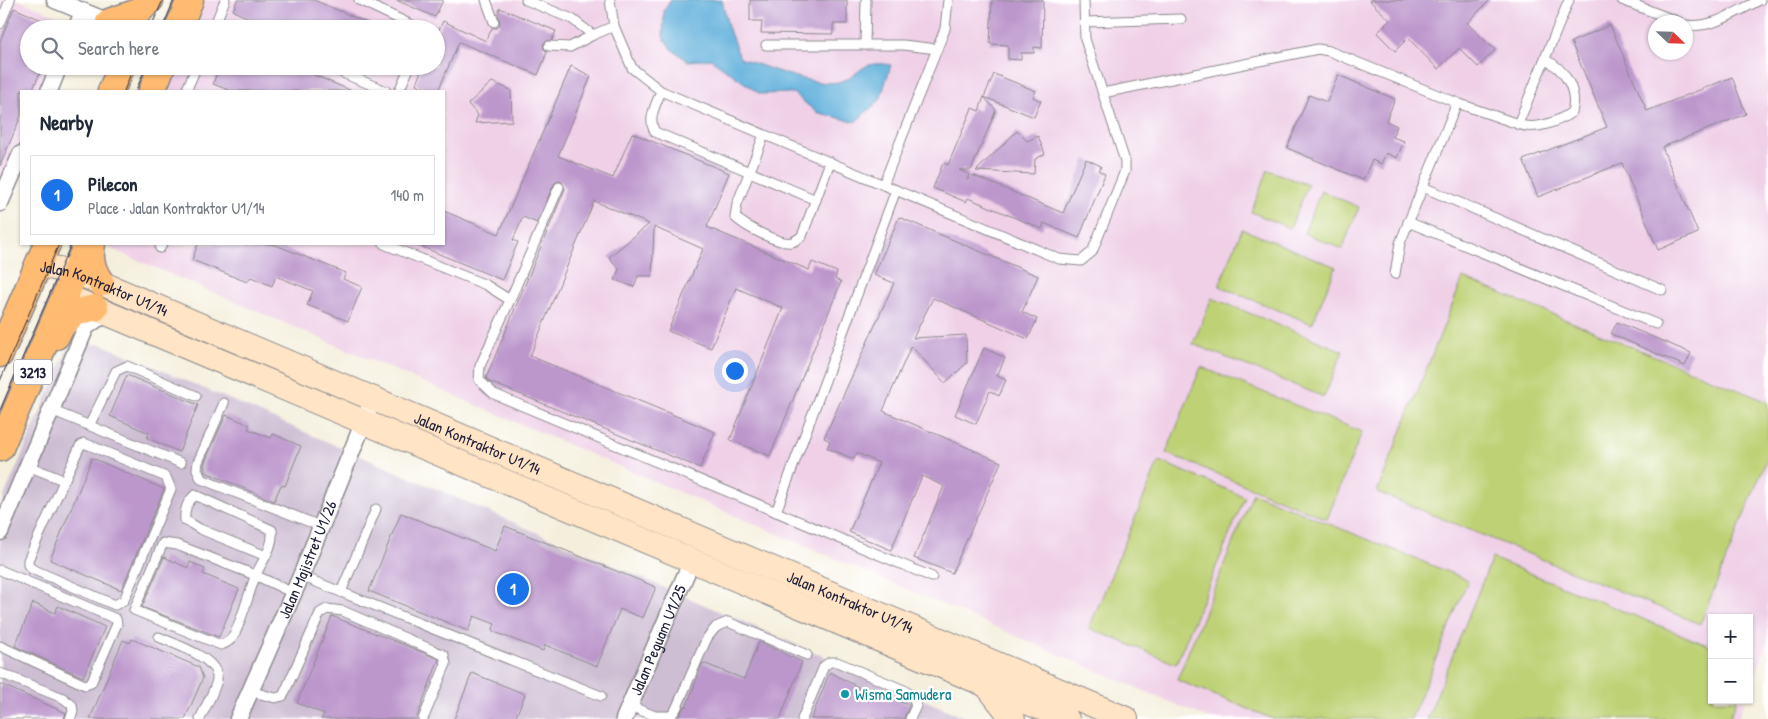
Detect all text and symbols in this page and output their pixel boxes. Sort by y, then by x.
north arrow [1648,15,1693,60]
search box [20,20,445,75]
icon: search [38,34,66,62]
text: Search here [78,35,159,61]
text: Nearby [40,108,93,137]
text: Pilecon [88,171,138,197]
text: 1 [54,184,60,206]
text: 140 m [390,184,424,206]
text: Place · Jalan Kontraktor U1/14 [88,197,265,219]
street label: Jalan Kontraktor U1/14 [38,255,171,321]
your location [722,358,748,384]
road number: 3213 [14,360,52,384]
street label: Jalan Kontraktor U1/14 [411,407,544,480]
street label: Jalan Majistret U1/26 [273,497,342,622]
street label: Jalan Kontraktor U1/14 [784,565,917,638]
pin: 1 [497,570,529,608]
street label: Jalan Peguam U1/25 [625,581,691,698]
map controls [1708,614,1753,704]
button: + [1708,614,1753,659]
button: − [1708,659,1753,704]
place label: Wisma Samudera [855,683,951,705]
marker: Wisma Samudera [839,688,851,700]

